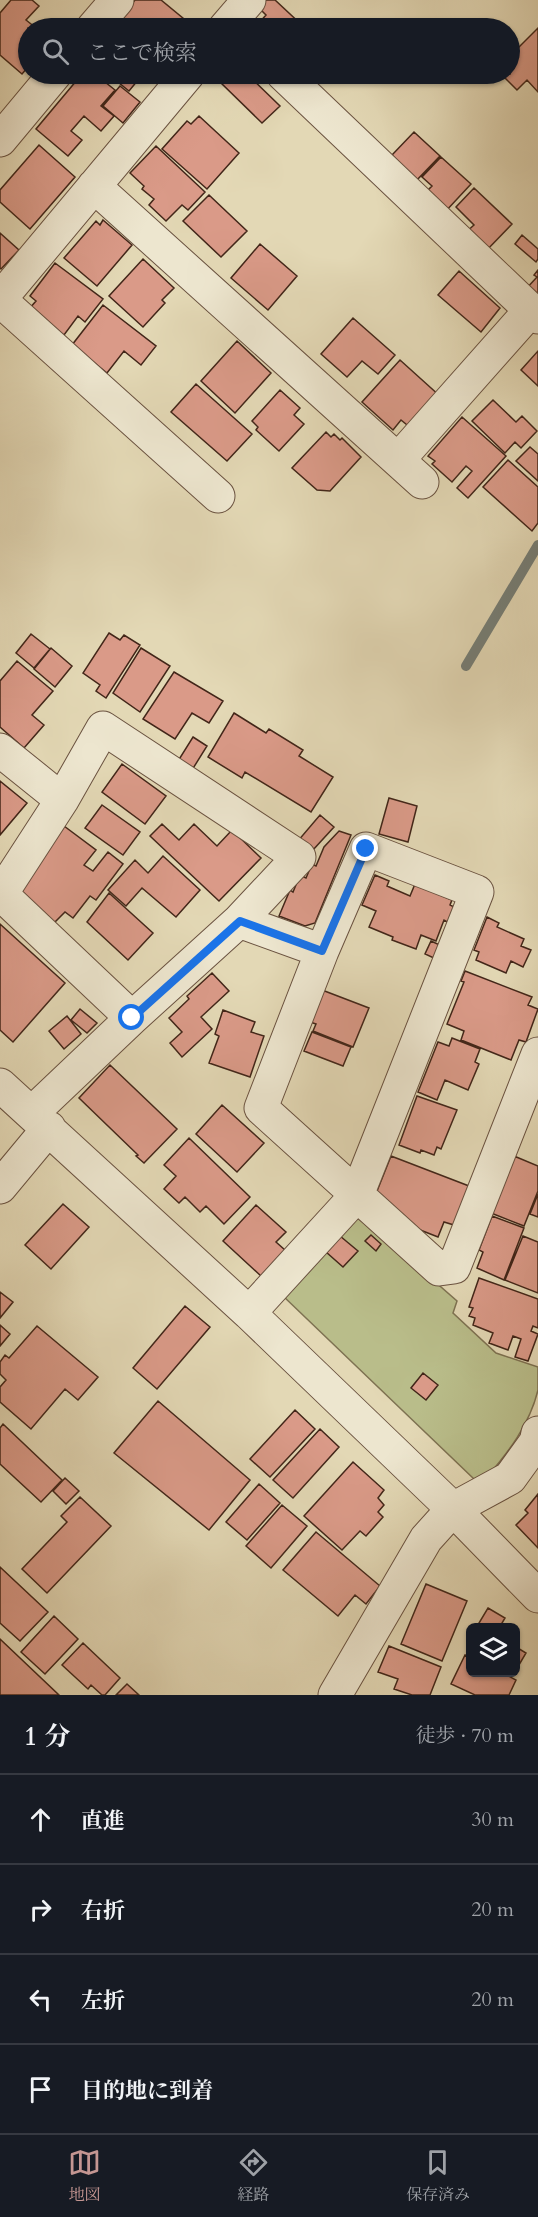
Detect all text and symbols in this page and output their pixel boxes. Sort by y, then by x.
search box [18,18,520,84]
icon: search [39,35,72,68]
text: ここで検索 [87,38,197,68]
route end [352,835,378,861]
route start [118,1004,144,1030]
map controls [466,1623,520,1677]
button: layers [466,1623,520,1677]
text: 1 分 [24,1719,70,1754]
text: 徒歩 · 70 m [415,1722,514,1749]
icon: ahead [24,1803,57,1836]
text: 直進 [81,1806,125,1836]
text: 30 m [471,1806,514,1833]
icon: right [24,1893,57,1926]
text: 右折 [81,1896,125,1926]
text: 20 m [471,1896,514,1923]
icon: left [24,1983,57,2016]
text: 左折 [81,1986,125,2016]
text: 20 m [471,1986,514,2013]
icon: arrive [24,2073,57,2106]
text: 目的地に到着 [81,2076,213,2106]
tab: 地図 [68,2146,101,2206]
tab: 経路 [237,2146,270,2206]
tab: 保存済み [406,2146,470,2206]

